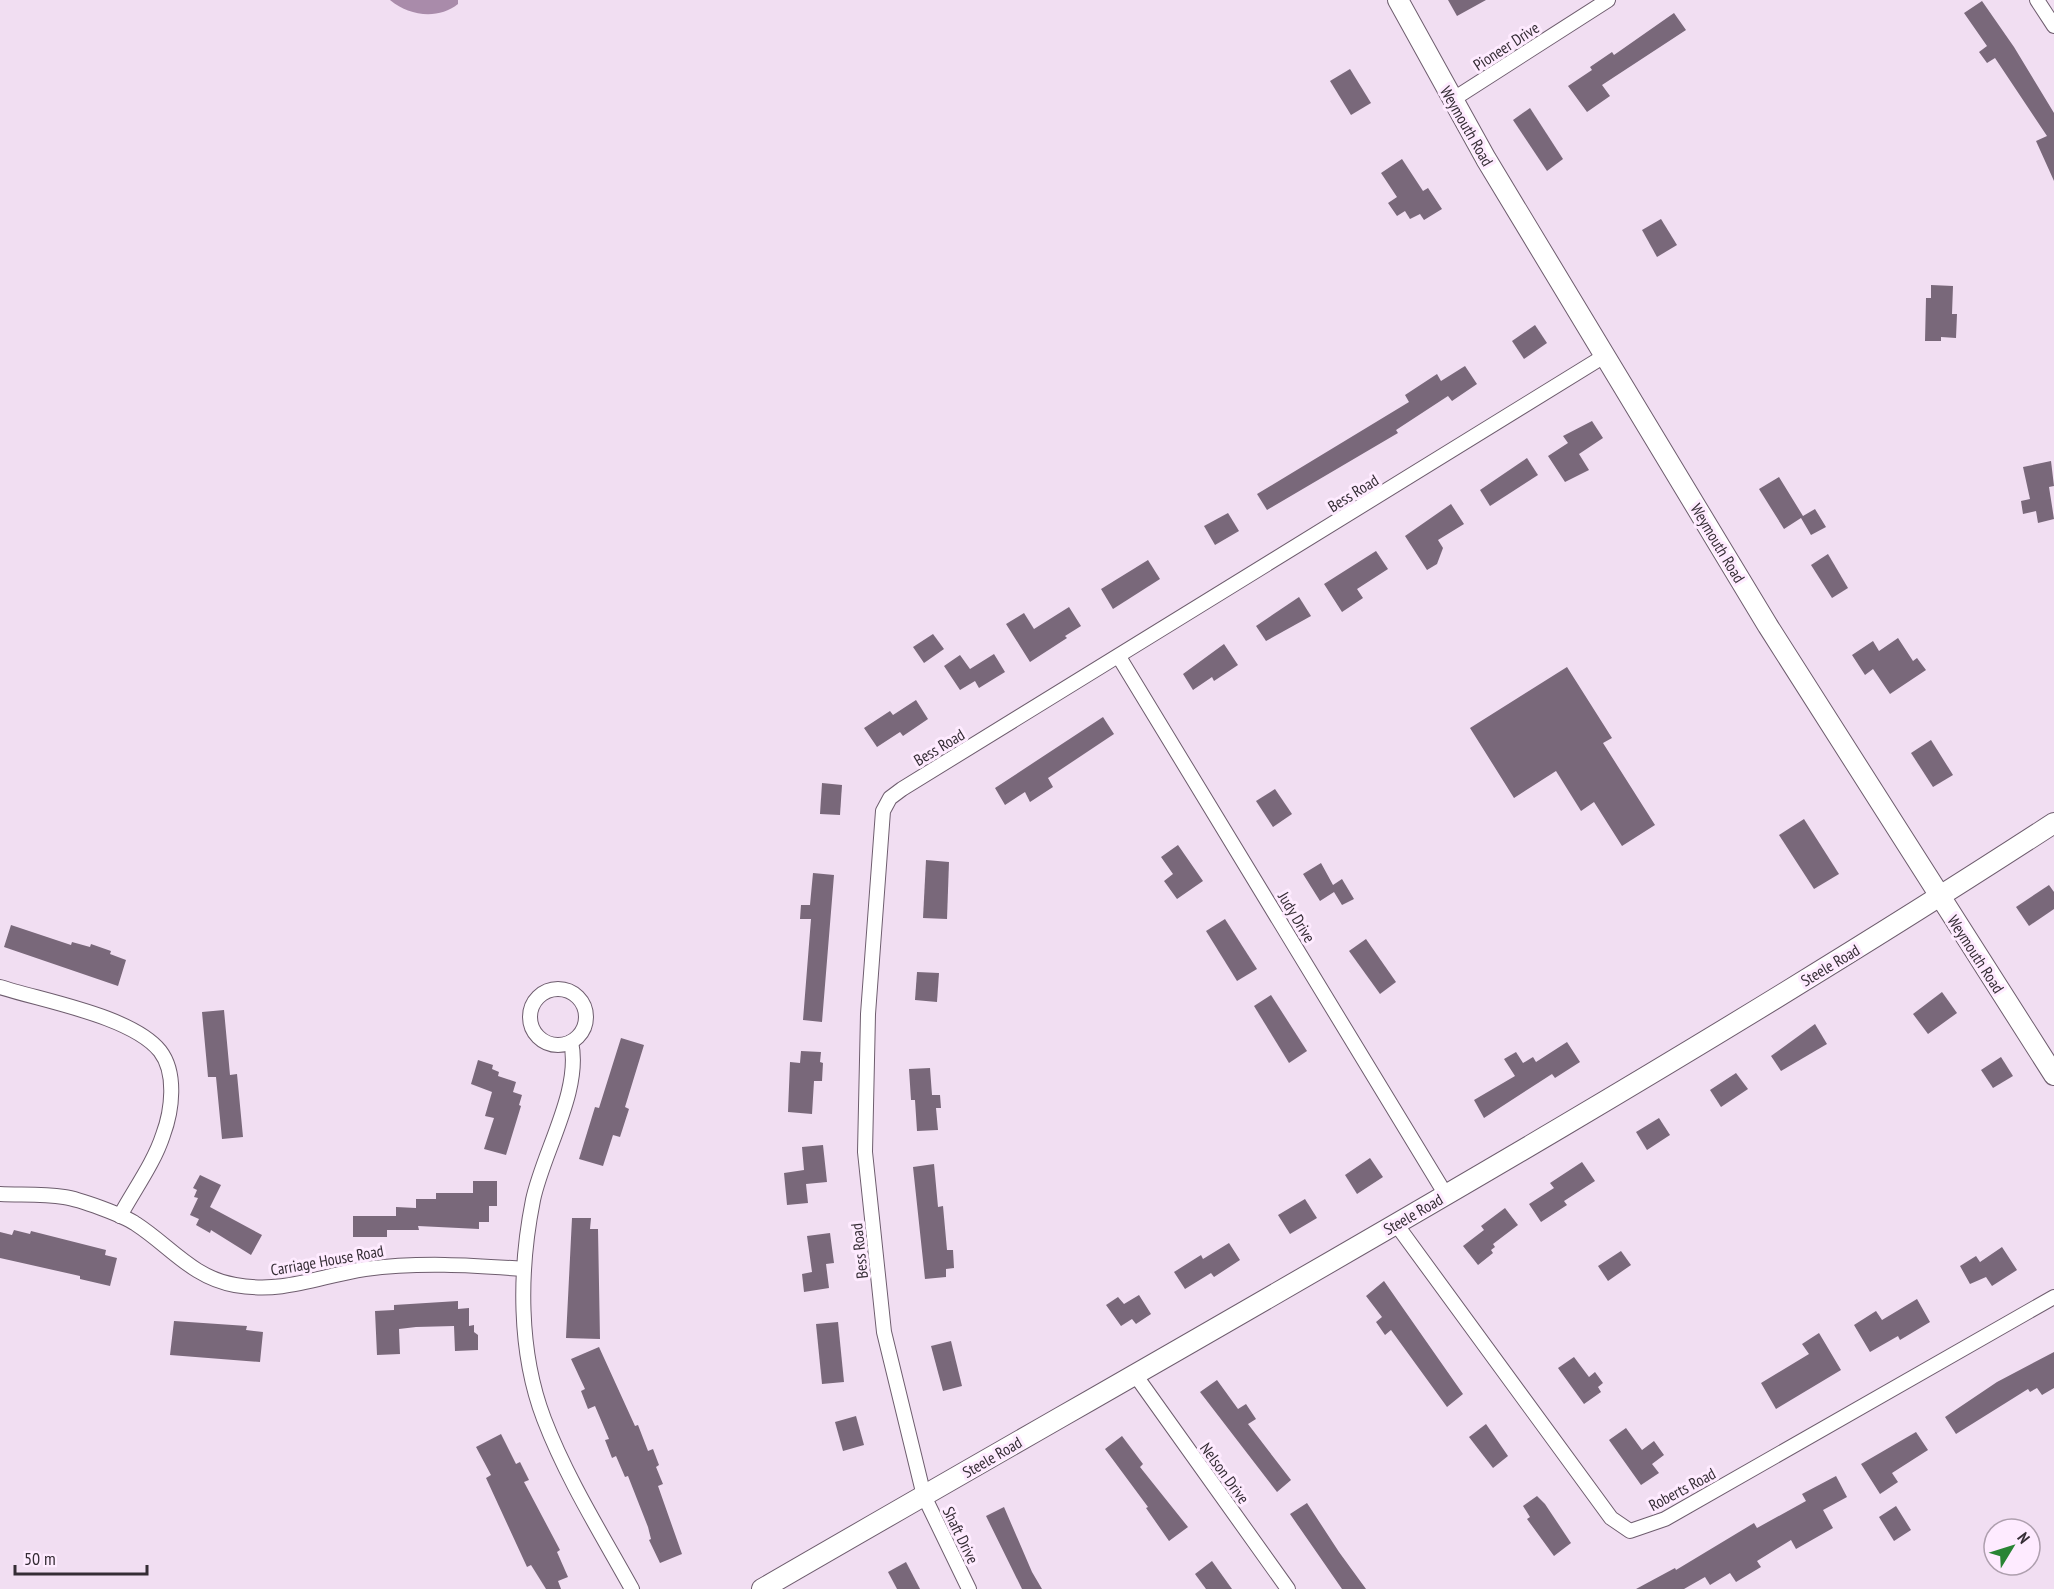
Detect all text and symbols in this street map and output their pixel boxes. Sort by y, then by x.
street label: Pioneer Drive [1469,17,1543,75]
street label: Weymouth Road [1436,82,1498,170]
street label: Bess Road [1324,470,1382,516]
street label: Weymouth Road [1687,500,1750,586]
street label: Bess Road [910,724,968,770]
street label: Judy Drive [1274,887,1320,946]
street label: Weymouth Road [1943,911,2009,997]
street label: Steele Road [1797,940,1863,990]
street label: Steele Road [1380,1189,1446,1239]
street label: Bess Road [846,1222,872,1280]
street label: Carriage House Road [269,1240,385,1280]
street label: Steele Road [959,1432,1025,1482]
street label: Nelson Drive [1196,1438,1254,1508]
street label: Roberts Road [1645,1463,1719,1515]
street label: Shaft Drive [939,1503,983,1567]
north arrow [1982,1517,2042,1577]
text: N [2013,1528,2034,1547]
scale bar [15,1538,147,1576]
text: 50 m [24,1547,56,1570]

